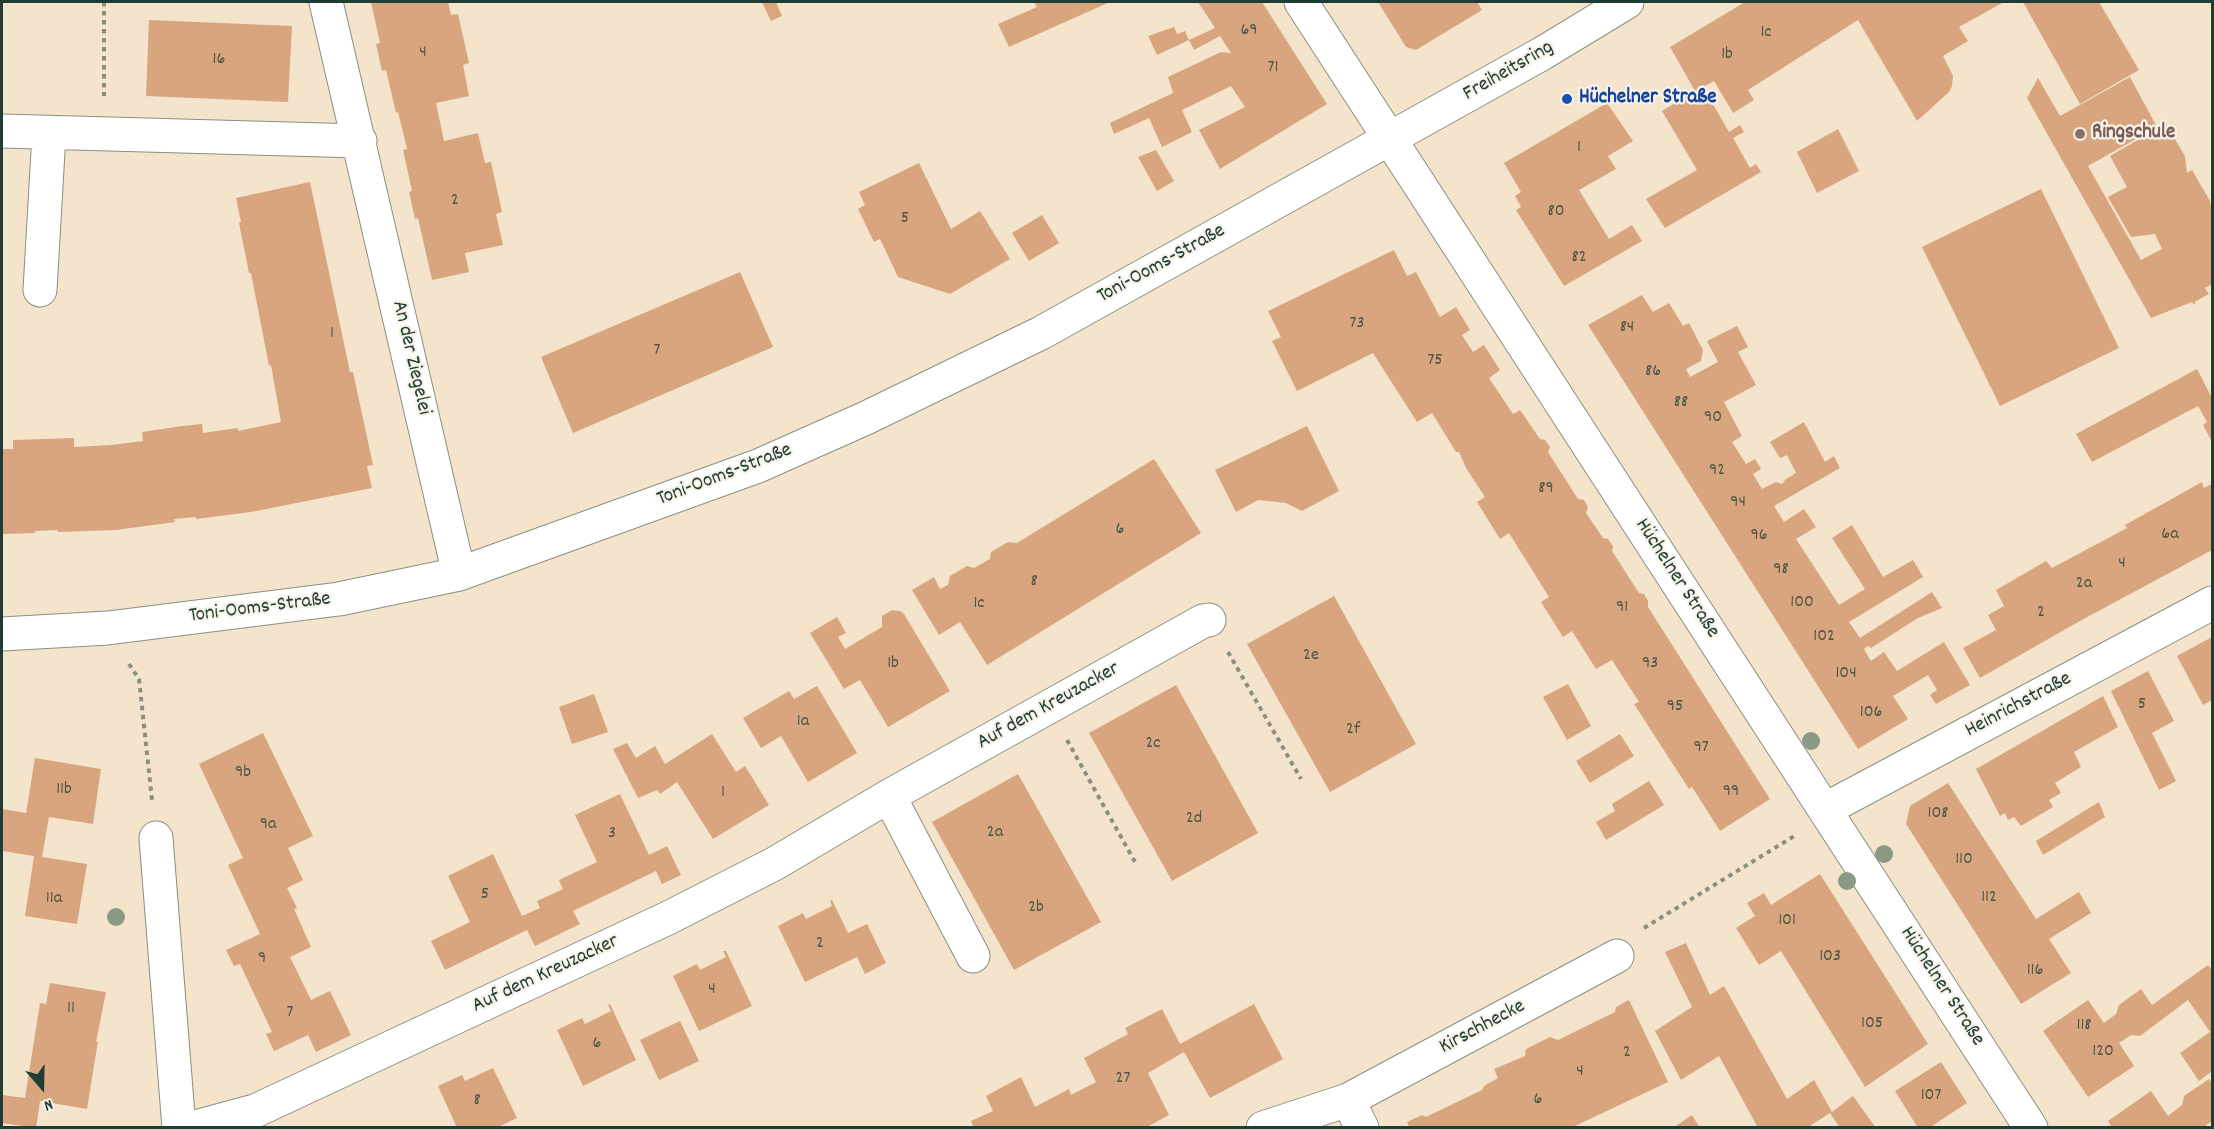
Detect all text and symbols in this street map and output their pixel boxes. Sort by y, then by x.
house number: 69 [1240,21,1258,43]
house number: 1c [1760,23,1772,45]
street label: Freiheitsring [1459,36,1559,108]
house number: 4 [419,43,427,65]
house number: 1b [1721,45,1733,67]
house number: 16 [213,50,225,72]
house number: 71 [1268,58,1278,80]
place label: Hüchelner Straße [1579,86,1717,112]
marker: Hüchelner Straße [1560,92,1574,106]
place label: Ringschule [2092,121,2175,147]
marker: Ringschule [2073,127,2087,141]
house number: 1 [1577,138,1581,160]
house number: 2 [451,191,459,213]
house number: 80 [1547,202,1565,224]
house number: 5 [901,209,909,231]
street label: Toni-Ooms-Straße [1094,219,1230,311]
house number: 82 [1571,248,1587,270]
street label: An der Ziegelei [385,298,435,418]
house number: 73 [1350,314,1364,336]
house number: 84 [1620,318,1634,340]
house number: 1 [330,324,334,346]
house number: 7 [654,341,660,363]
house number: 75 [1427,351,1443,373]
house number: 86 [1645,362,1661,384]
house number: 88 [1674,393,1688,415]
house number: 90 [1704,408,1722,430]
street label: Toni-Ooms-Straße [654,439,796,513]
house number: 92 [1709,461,1725,483]
house number: 89 [1538,479,1554,501]
house number: 94 [1730,493,1746,515]
street label: Hüchelner Straße [1628,514,1724,644]
house number: 6 [1116,520,1124,542]
house number: 6a [2161,525,2179,547]
house number: 96 [1750,526,1768,548]
house number: 4 [2118,554,2126,576]
house number: 98 [1773,560,1789,582]
house number: 8 [1030,572,1038,594]
house number: 2a [2076,574,2092,596]
street label: Toni-Ooms-Straße [188,588,332,630]
house number: 100 [1790,593,1814,615]
house number: 1c [973,594,985,616]
house number: 91 [1616,598,1628,620]
house number: 2 [2037,603,2045,625]
house number: 102 [1813,627,1835,649]
house number: 2e [1303,646,1319,668]
house number: 1b [887,654,899,676]
house number: 93 [1642,654,1658,676]
street label: Auf dem Kreuzacker [973,658,1125,756]
house number: 104 [1835,664,1857,686]
street label: Heinrichstraße [1962,667,2076,745]
house number: 5 [2138,695,2146,717]
house number: 95 [1667,697,1683,719]
house number: 106 [1860,703,1882,725]
house number: 1a [797,712,809,734]
house number: 2f [1346,720,1360,742]
house number: 2c [1145,734,1161,756]
house number: 97 [1693,738,1709,760]
house number: 9b [235,763,251,785]
house number: 11b [56,780,72,802]
house number: 99 [1723,782,1739,804]
house number: 1 [721,783,725,805]
house number: 108 [1928,804,1948,826]
house number: 2d [1186,809,1202,831]
house number: 9a [260,815,276,837]
house number: 2a [987,823,1003,845]
house number: 3 [608,824,616,846]
house number: 110 [1955,850,1973,872]
house number: 5 [481,885,489,907]
house number: 112 [1981,888,1997,910]
house number: 11a [46,889,62,911]
house number: 2b [1028,898,1044,920]
house number: 101 [1778,911,1796,933]
street label: Hüchelner Straße [1893,922,1989,1052]
street label: Auf dem Kreuzacker [469,930,623,1020]
house number: 2 [816,934,824,956]
house number: 103 [1819,947,1841,969]
house number: 9 [258,949,266,971]
house number: 116 [2027,961,2043,983]
house number: 4 [708,980,716,1002]
street label: Kirschhecke [1436,995,1530,1061]
house number: 11 [67,999,75,1021]
house number: 7 [287,1003,293,1025]
house number: 105 [1861,1014,1883,1036]
house number: 118 [2076,1016,2092,1038]
house number: 6 [593,1034,601,1056]
house number: 120 [2092,1042,2114,1064]
house number: 2 [1623,1043,1631,1065]
north arrow [12,1057,72,1117]
house number: 4 [1576,1062,1584,1084]
house number: 27 [1116,1069,1130,1091]
house number: 107 [1921,1086,1941,1108]
house number: 6 [1534,1090,1542,1112]
house number: 8 [473,1091,481,1113]
text: N [41,1092,56,1117]

